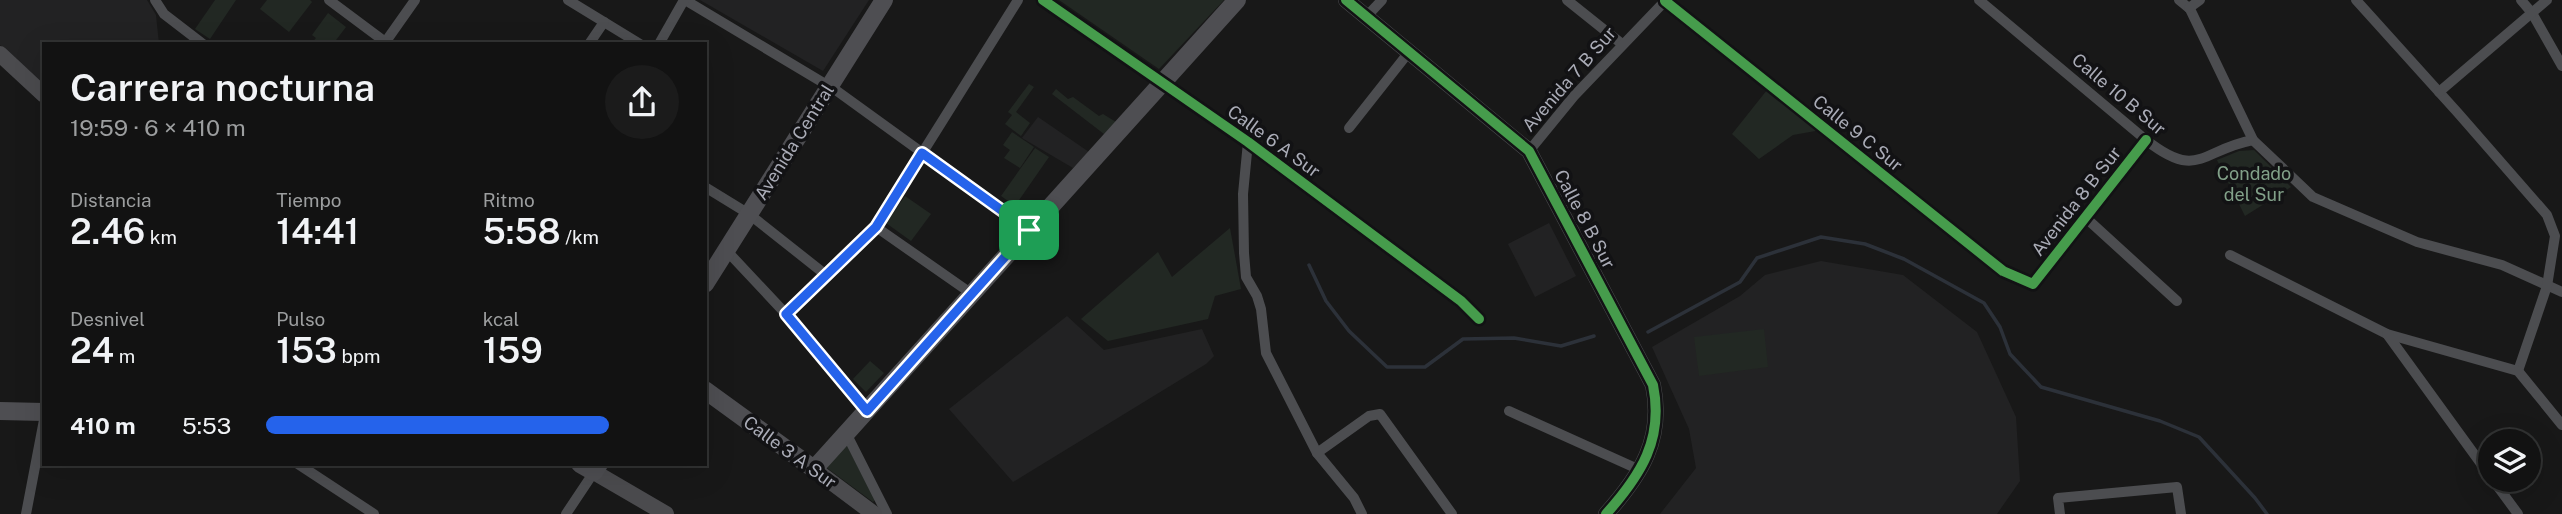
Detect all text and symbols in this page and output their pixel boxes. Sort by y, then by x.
street label: Avenida 7 B Sur [1518,22,1620,136]
street label: Calle 10 B Sur [2068,49,2170,139]
text: Carrera nocturna [70,65,375,110]
button: share [605,65,679,139]
street label: Avenida Central [750,80,838,204]
street label: Calle 9 C Sur [1809,91,1907,175]
street label: Calle 6 A Sur [1224,100,1324,182]
text: 19:59 · 6 × 410 m [70,114,246,141]
street label: Avenida 8 B Sur [2027,142,2125,260]
park label: Condado del Sur [2217,163,2291,205]
street label: Calle 8 B Sur [1550,166,1620,272]
text: Distancia [70,189,152,211]
text: Tiempo [276,189,342,211]
text: Ritmo [483,189,535,211]
pin [999,200,1059,260]
text: 2.46 [70,211,145,252]
text: 14:41 [276,211,359,252]
text: 5:58 [483,211,561,252]
icon: arrive [1010,211,1048,249]
text: km [145,226,177,248]
text: /km [561,226,599,248]
text: Desnivel [70,308,145,330]
text: Pulso [276,308,325,330]
text: kcal [483,308,519,330]
text: 24 [70,330,114,371]
text: 153 [276,330,337,371]
text: 159 [483,330,543,371]
text: m [114,345,135,367]
text: bpm [337,345,380,367]
street label: Calle 3 A Sur [740,411,840,493]
text: 410 m [70,412,136,439]
text: 5:53 [182,412,231,439]
map controls [2478,429,2541,492]
button: layers [2478,429,2541,492]

